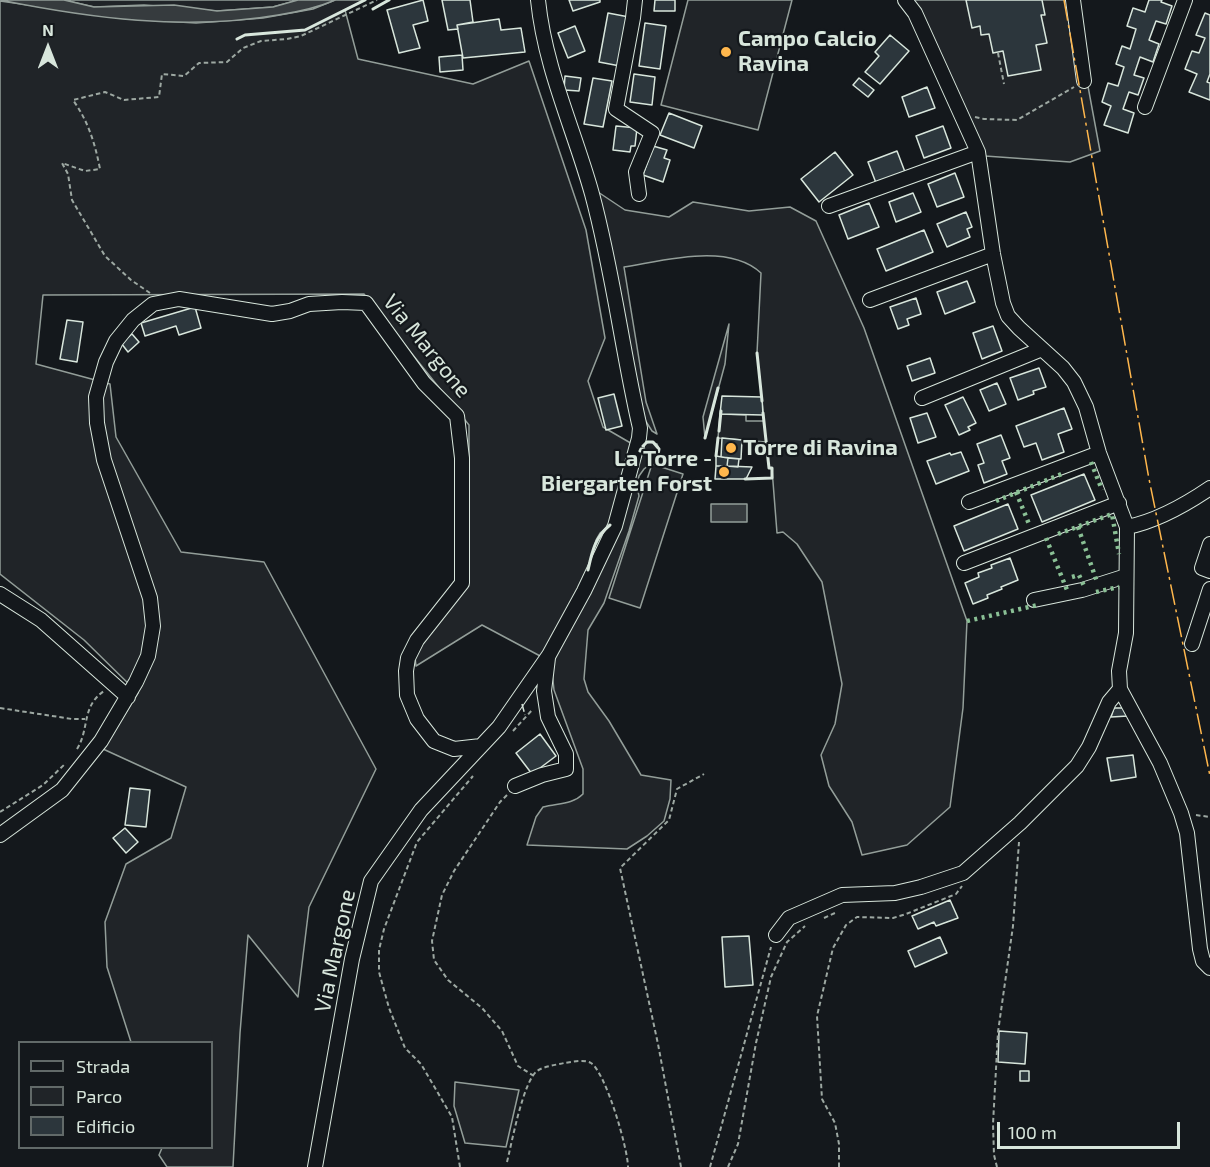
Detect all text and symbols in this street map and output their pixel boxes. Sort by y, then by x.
north arrow [18,18,78,78]
text: N [42,20,54,39]
place label: Campo Calcio Ravina [738,26,877,78]
marker: Campo Calcio Ravina [719,45,733,59]
street label: Via Margone [377,289,477,403]
place label: Torre di Ravina [743,435,898,461]
marker: Torre di Ravina [724,441,738,455]
place label: La Torre - Biergarten Forst [541,446,712,498]
marker: La Torre - Biergarten Forst [717,465,731,479]
street label: Via Margone [309,887,361,1015]
legend [18,1041,213,1149]
text: Strada [76,1055,130,1077]
text: Parco [76,1085,122,1107]
scale bar [1000,1110,1183,1148]
text: Edificio [76,1115,135,1137]
text: 100 m [1008,1121,1057,1143]

